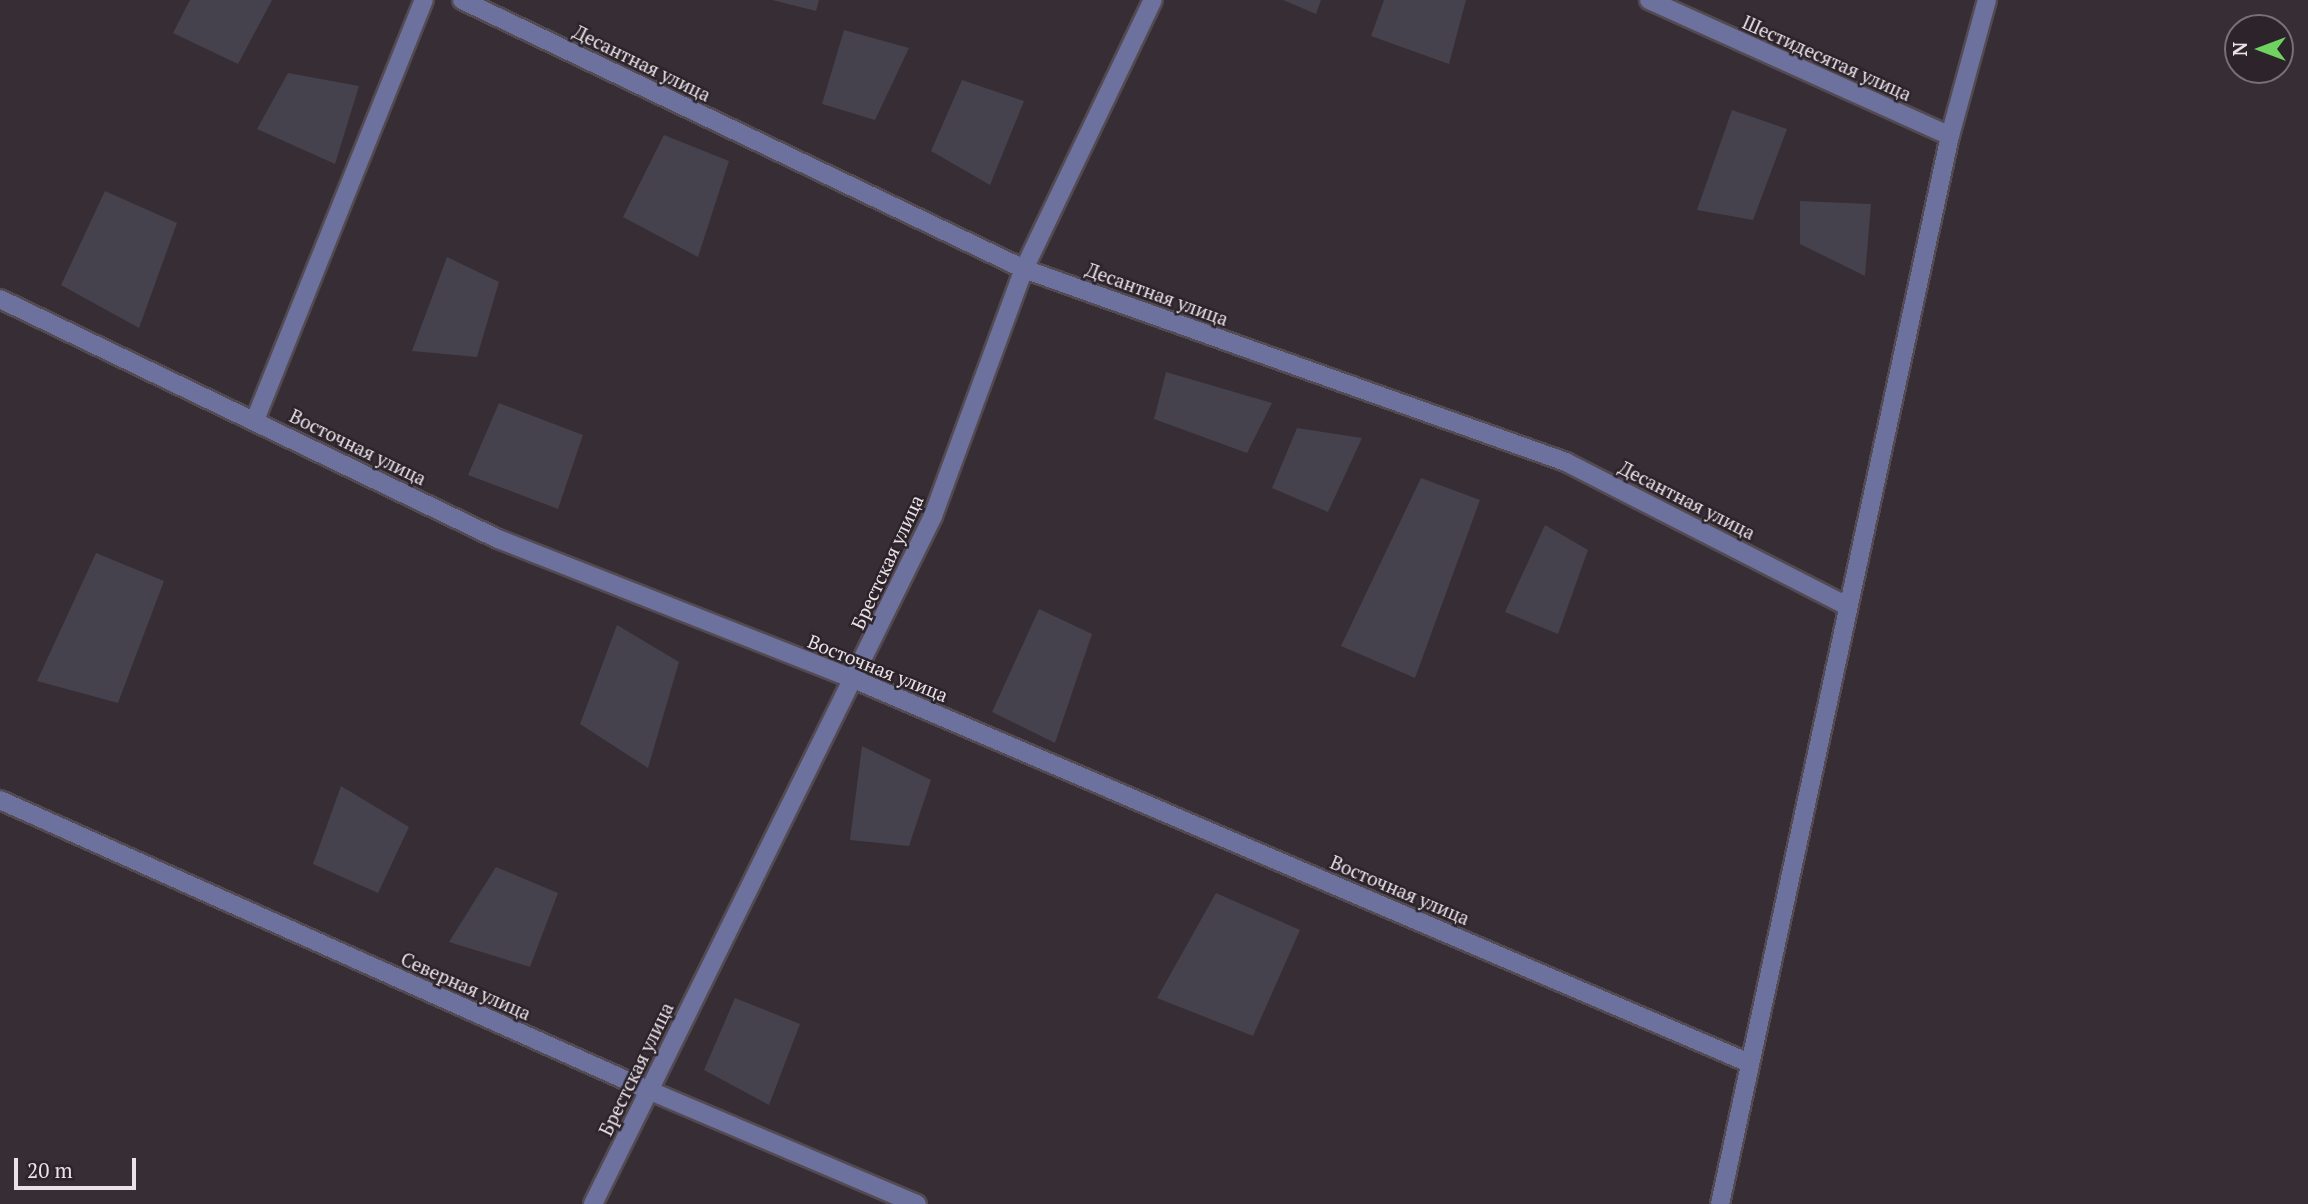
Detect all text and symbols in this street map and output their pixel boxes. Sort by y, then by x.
street label: Шестидесятая улица [1739,11,1915,105]
north arrow [2224,14,2294,84]
street label: Десантная улица [570,20,714,106]
text: N [2227,42,2252,56]
street label: Десантная улица [1083,258,1231,330]
street label: Восточная улица [286,404,430,490]
street label: Десантная улица [1615,456,1759,544]
street label: Брестская улица [846,491,928,633]
street label: Восточная улица [805,629,951,707]
street label: Восточная улица [1327,850,1473,930]
street label: Северная улица [397,947,535,1025]
street label: Брестская улица [594,999,678,1139]
scale bar [18,1144,140,1188]
text: 20 m [27,1156,73,1184]

